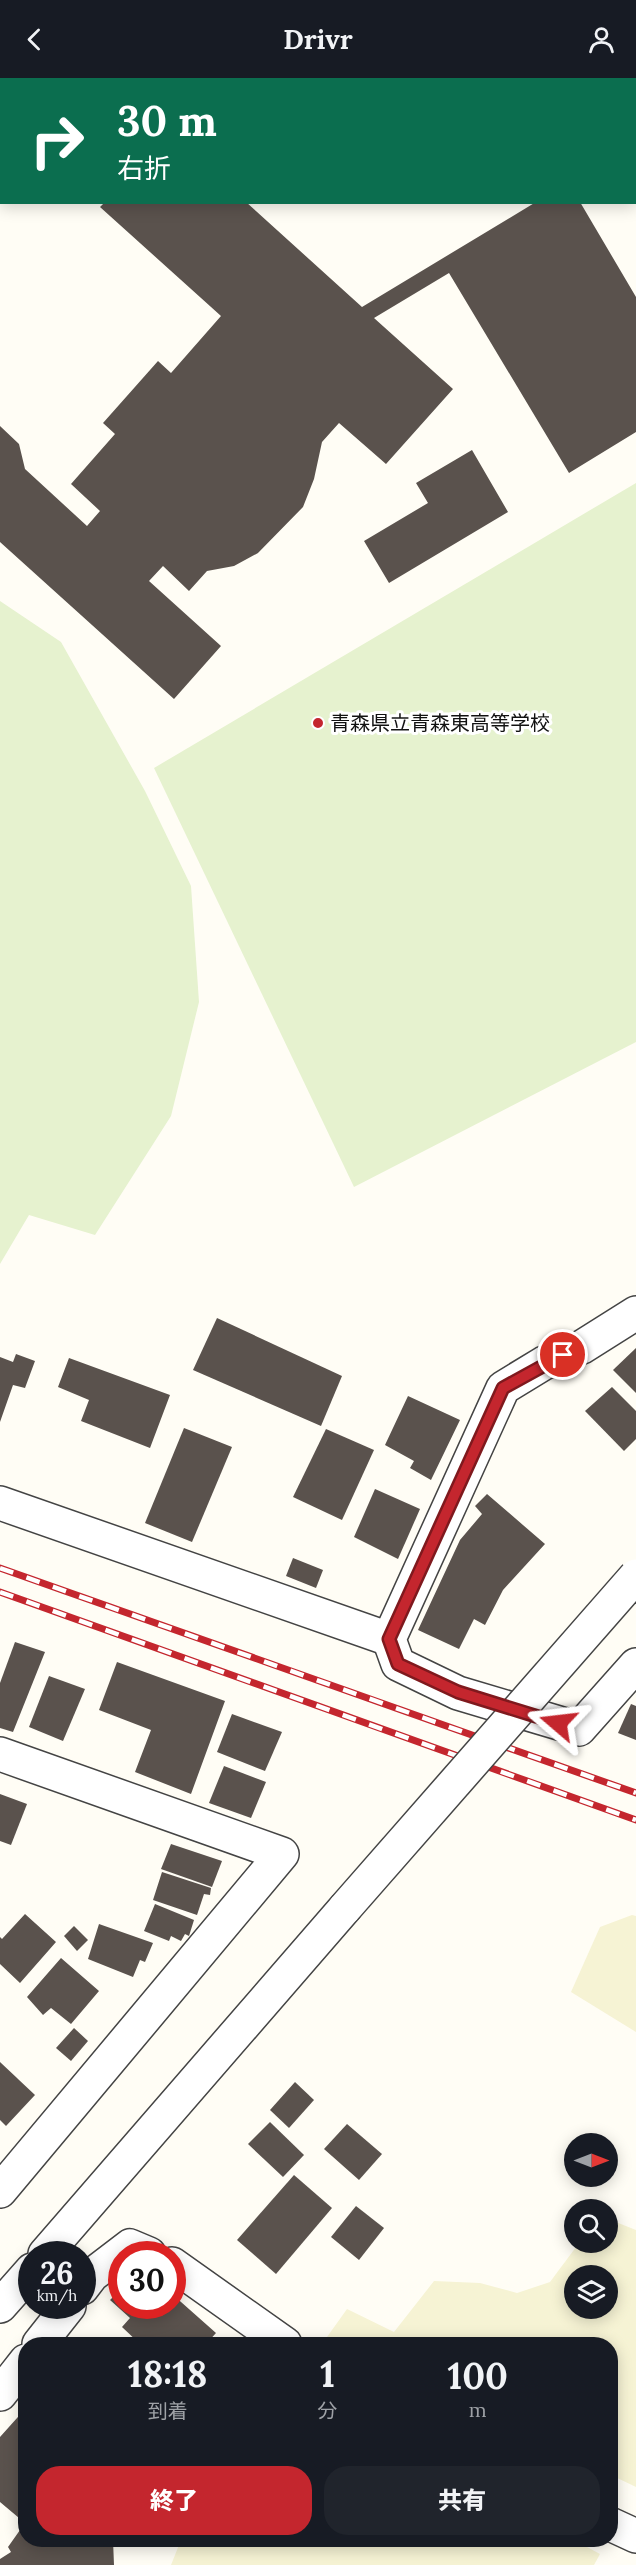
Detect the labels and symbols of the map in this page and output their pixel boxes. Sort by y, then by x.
place label: 青森県立青森東高等学校 [330,710,550,735]
marker: 青森県立青森東高等学校 [311,716,325,730]
pin [537,1329,588,1380]
position arrow [526,1691,590,1755]
north arrow [564,2133,618,2187]
speed limit sign: 30 [108,2241,186,2319]

